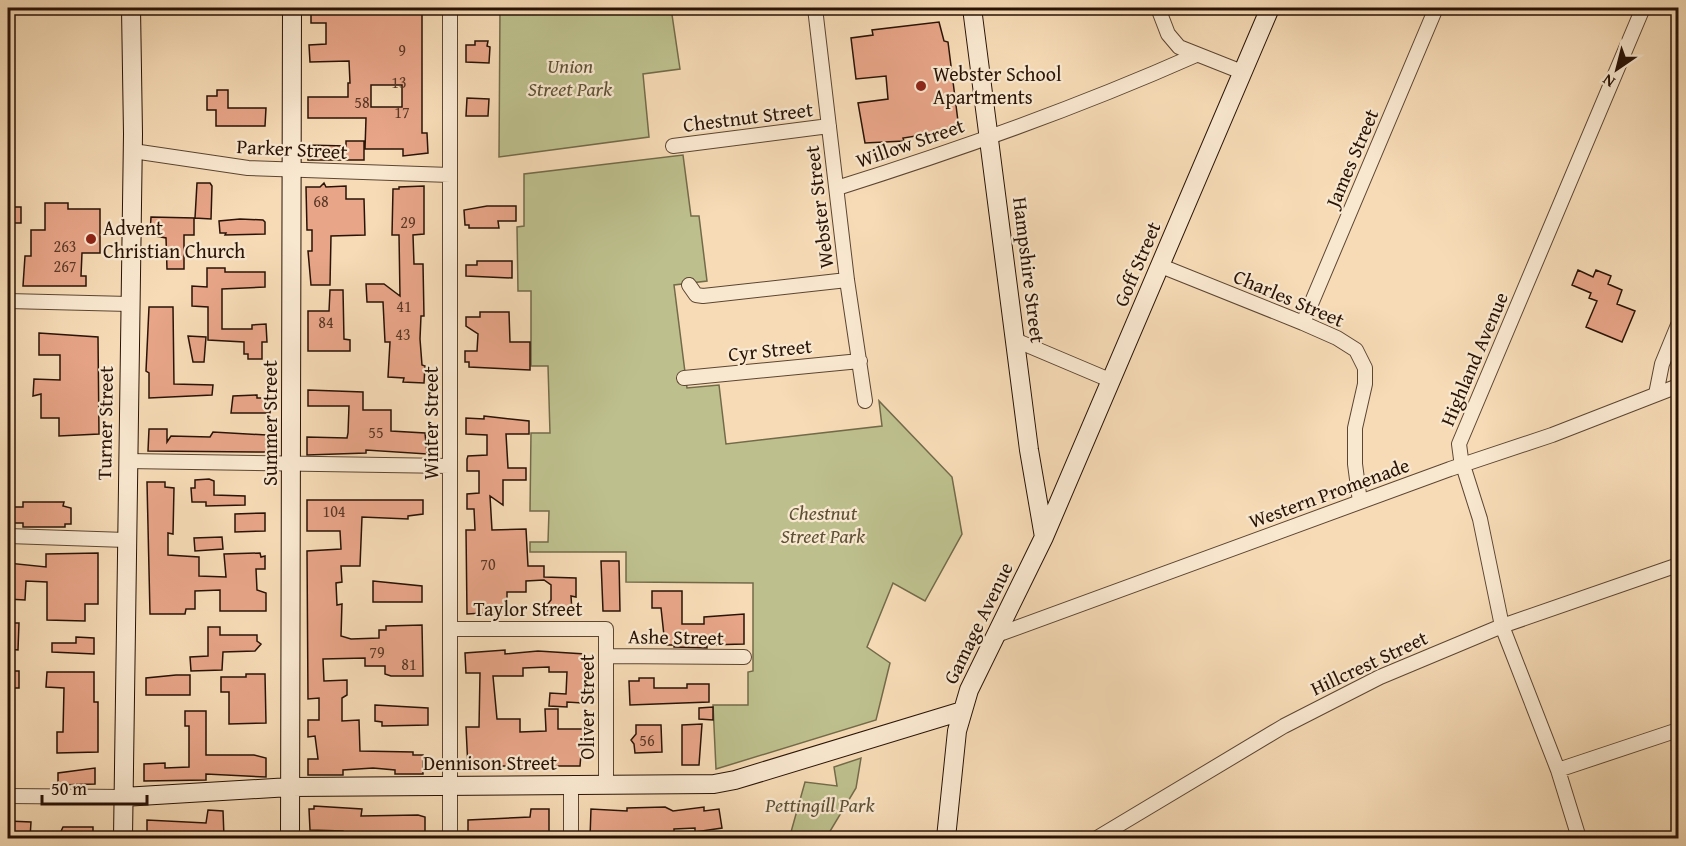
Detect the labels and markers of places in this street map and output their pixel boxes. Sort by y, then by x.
place label: Webster School Apartments [933,59,1062,111]
marker: Webster School Apartments [914,79,928,93]
place label: Advent Christian Church [103,213,245,265]
marker: Advent Christian Church [84,232,98,246]

